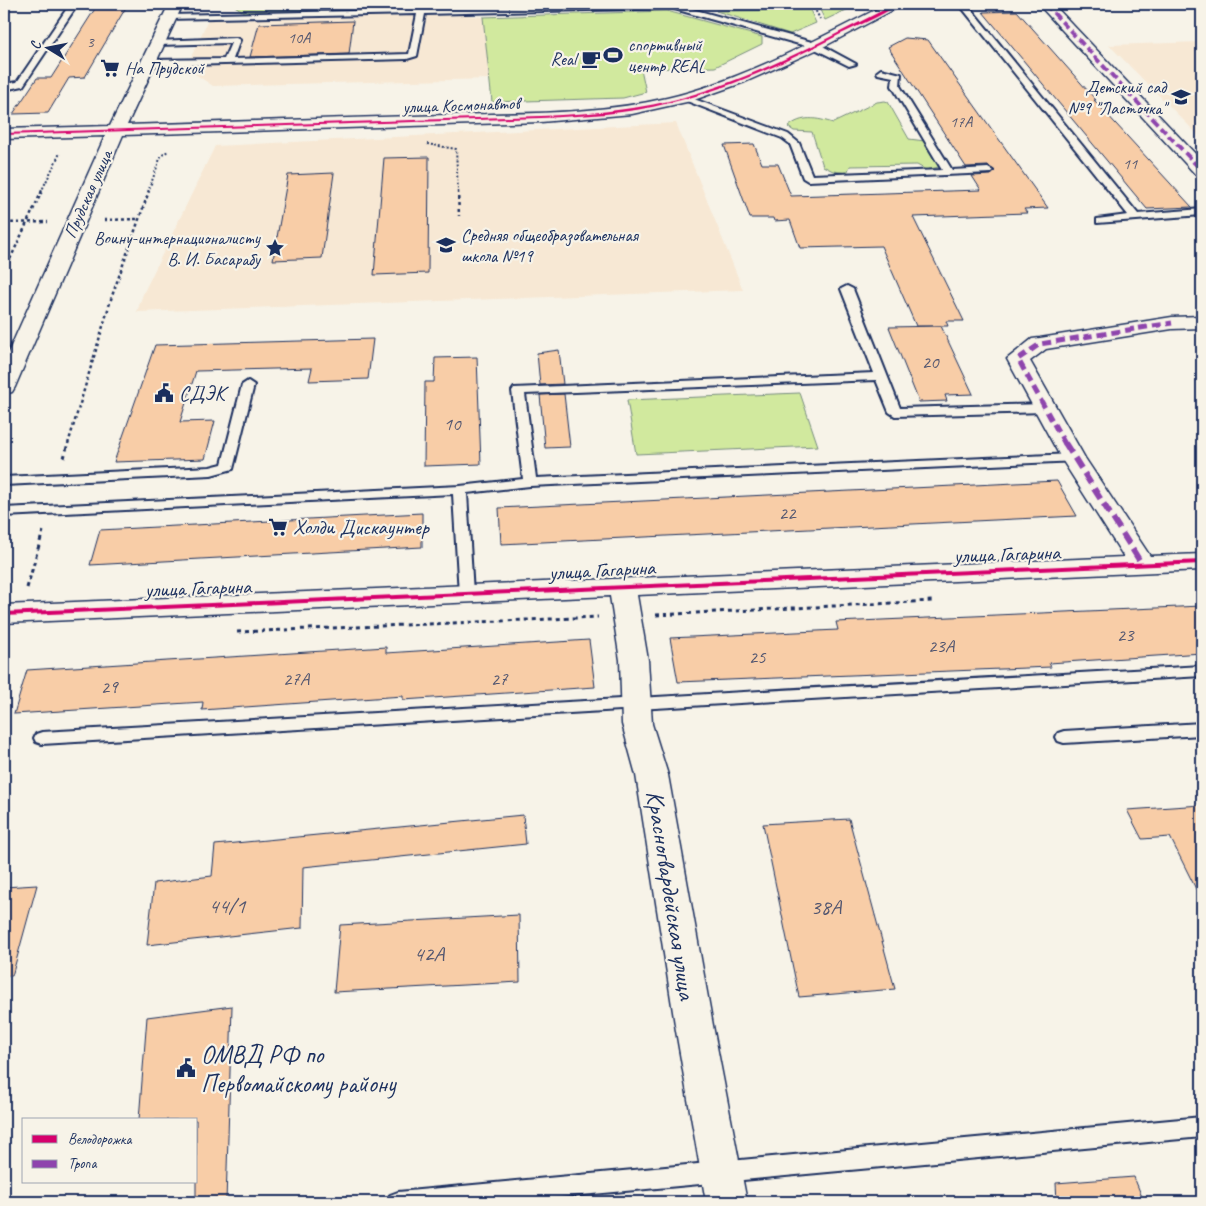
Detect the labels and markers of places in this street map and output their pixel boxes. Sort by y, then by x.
place label: спортивный центр REAL [628,34,705,77]
sports icon: спортивный центр REAL [602,44,624,66]
place label: Real [550,48,579,70]
cafe icon: Real [580,48,602,70]
supermarket icon: На Прудской [99,57,121,79]
place label: На Прудской [125,57,206,79]
place label: Детский сад №9 "Ласточка" [1068,76,1170,119]
school or university icon: Детский сад №9 "Ласточка" [1170,86,1192,108]
place label: Средняя общеобразовательная школа №19 [461,224,640,267]
place label: Воину-интернационалисту В. И. Басарабу [94,227,262,270]
school or university icon: Средняя общеобразовательная школа №19 [435,234,457,256]
place icon: Воину-интернационалисту В. И. Басарабу [264,237,286,259]
place label: СДЭК [179,380,229,406]
public building icon: СДЭК [153,382,175,404]
place label: Холди Дискаунтер [293,514,430,540]
supermarket icon: Холди Дискаунтер [267,516,289,538]
place label: ОМВД РФ по Первомайскому району [201,1039,397,1100]
public building icon: ОМВД РФ по Первомайскому району [175,1057,197,1079]

